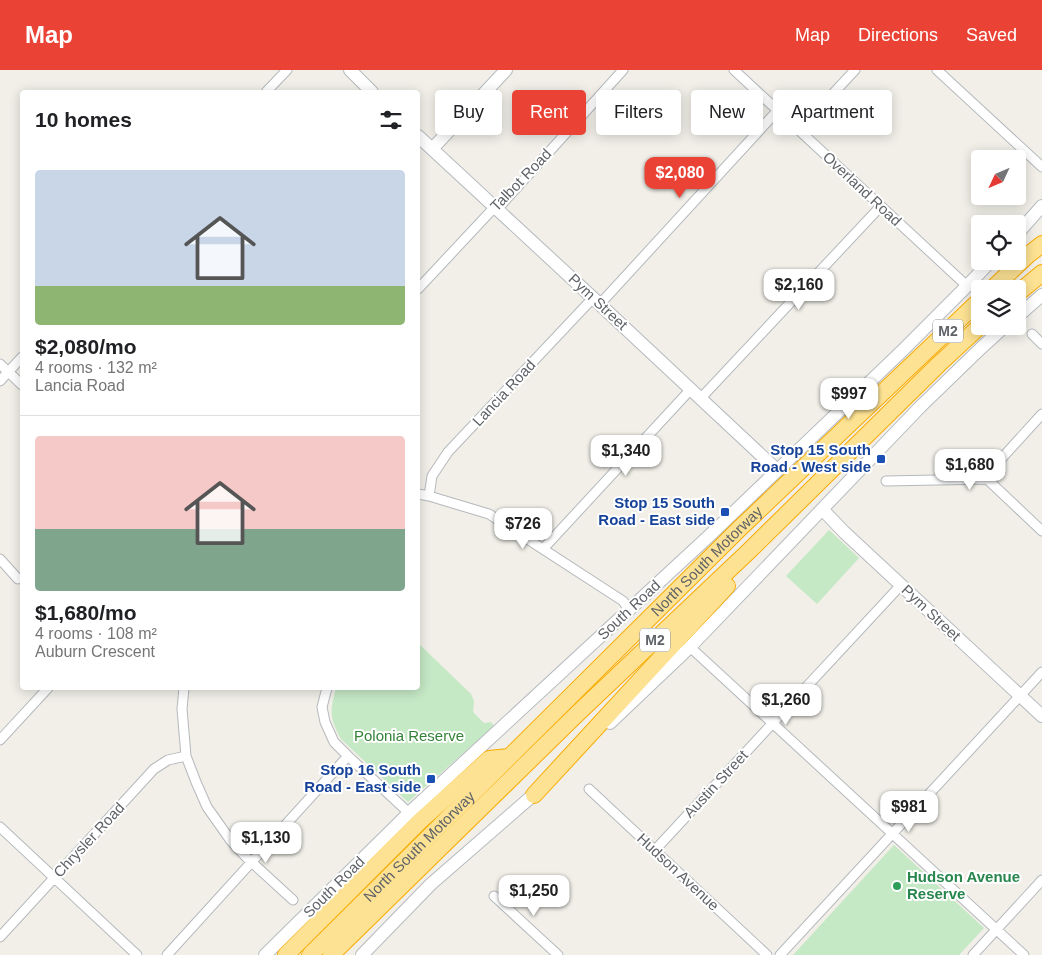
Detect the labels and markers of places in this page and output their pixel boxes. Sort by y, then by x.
pin: $2,080 [639,156,721,199]
pin: $2,160 [758,268,840,311]
pin: $997 [819,378,879,420]
pin: $1,340 [585,434,667,477]
place label: Stop 15 South Road - West side [750,441,871,475]
pin: $1,680 [929,448,1011,491]
marker: Stop 15 South Road - West side [875,453,887,465]
place label: Stop 15 South Road - East side [598,494,715,528]
marker: Stop 15 South Road - East side [719,506,731,518]
pin: $726 [493,508,553,550]
pin: $1,260 [745,684,827,726]
place label: Stop 16 South Road - East side [304,761,421,795]
marker: Stop 16 South Road - East side [425,773,437,785]
pin: $981 [879,790,939,833]
pin: $1,130 [225,822,307,864]
place label: Hudson Avenue Reserve [907,868,1020,902]
pin: $1,250 [493,874,575,917]
marker: Hudson Avenue Reserve [891,880,903,892]

